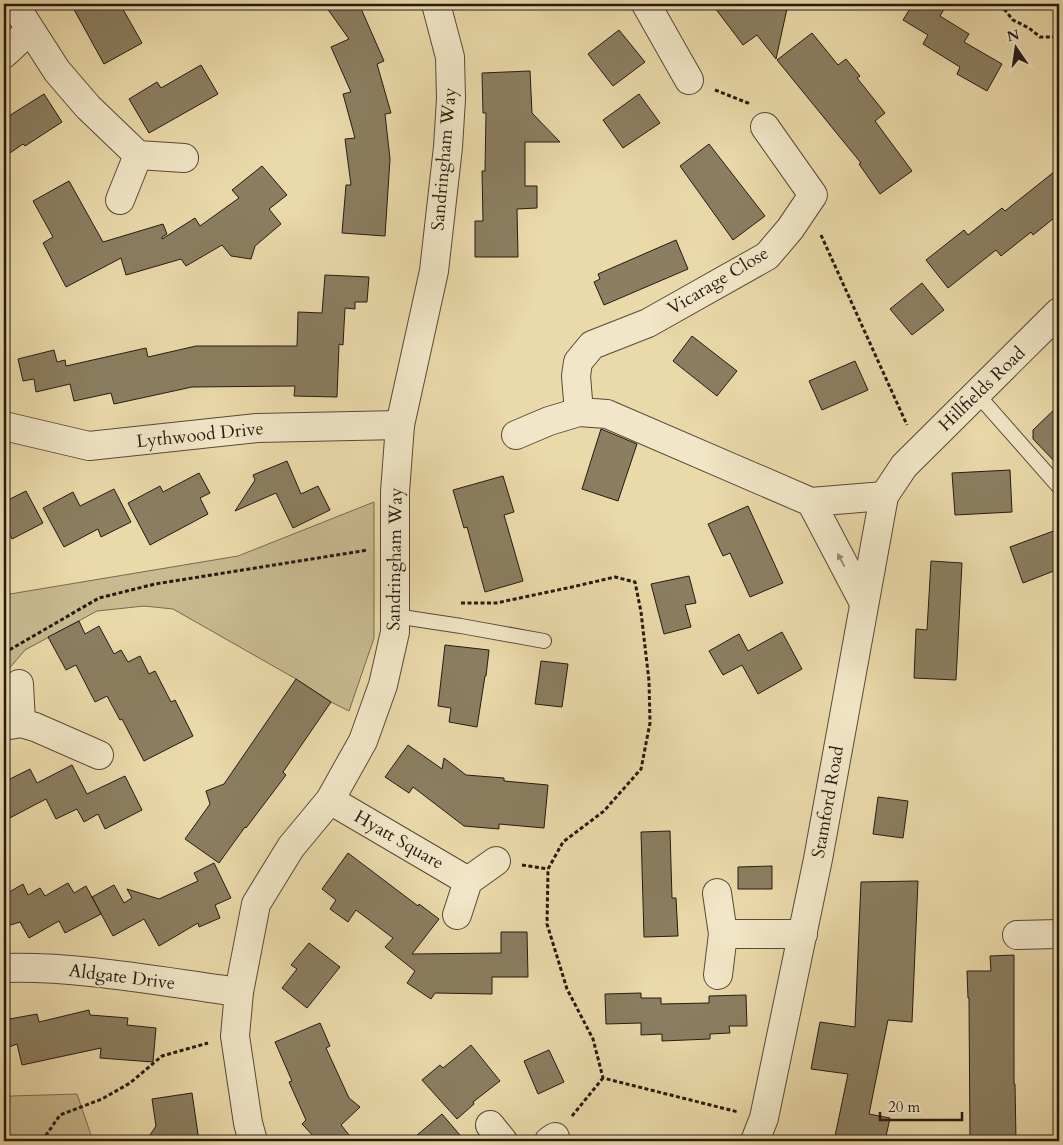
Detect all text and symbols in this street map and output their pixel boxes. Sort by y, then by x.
north arrow [990,22,1040,72]
text: N [1005,25,1021,46]
street label: Sandringham Way [425,86,463,232]
street label: Vicarage Close [663,241,773,321]
street label: Hillfields Road [933,341,1031,437]
street label: Lythwood Drive [135,416,265,454]
street label: Sandringham Way [381,487,409,631]
one-way arrow [837,552,845,567]
street label: Stamford Road [806,744,850,860]
street label: Hyatt Square [350,804,448,876]
street label: Aldgate Drive [67,958,177,996]
scale bar [880,1090,963,1122]
text: 20 m [888,1097,920,1117]

